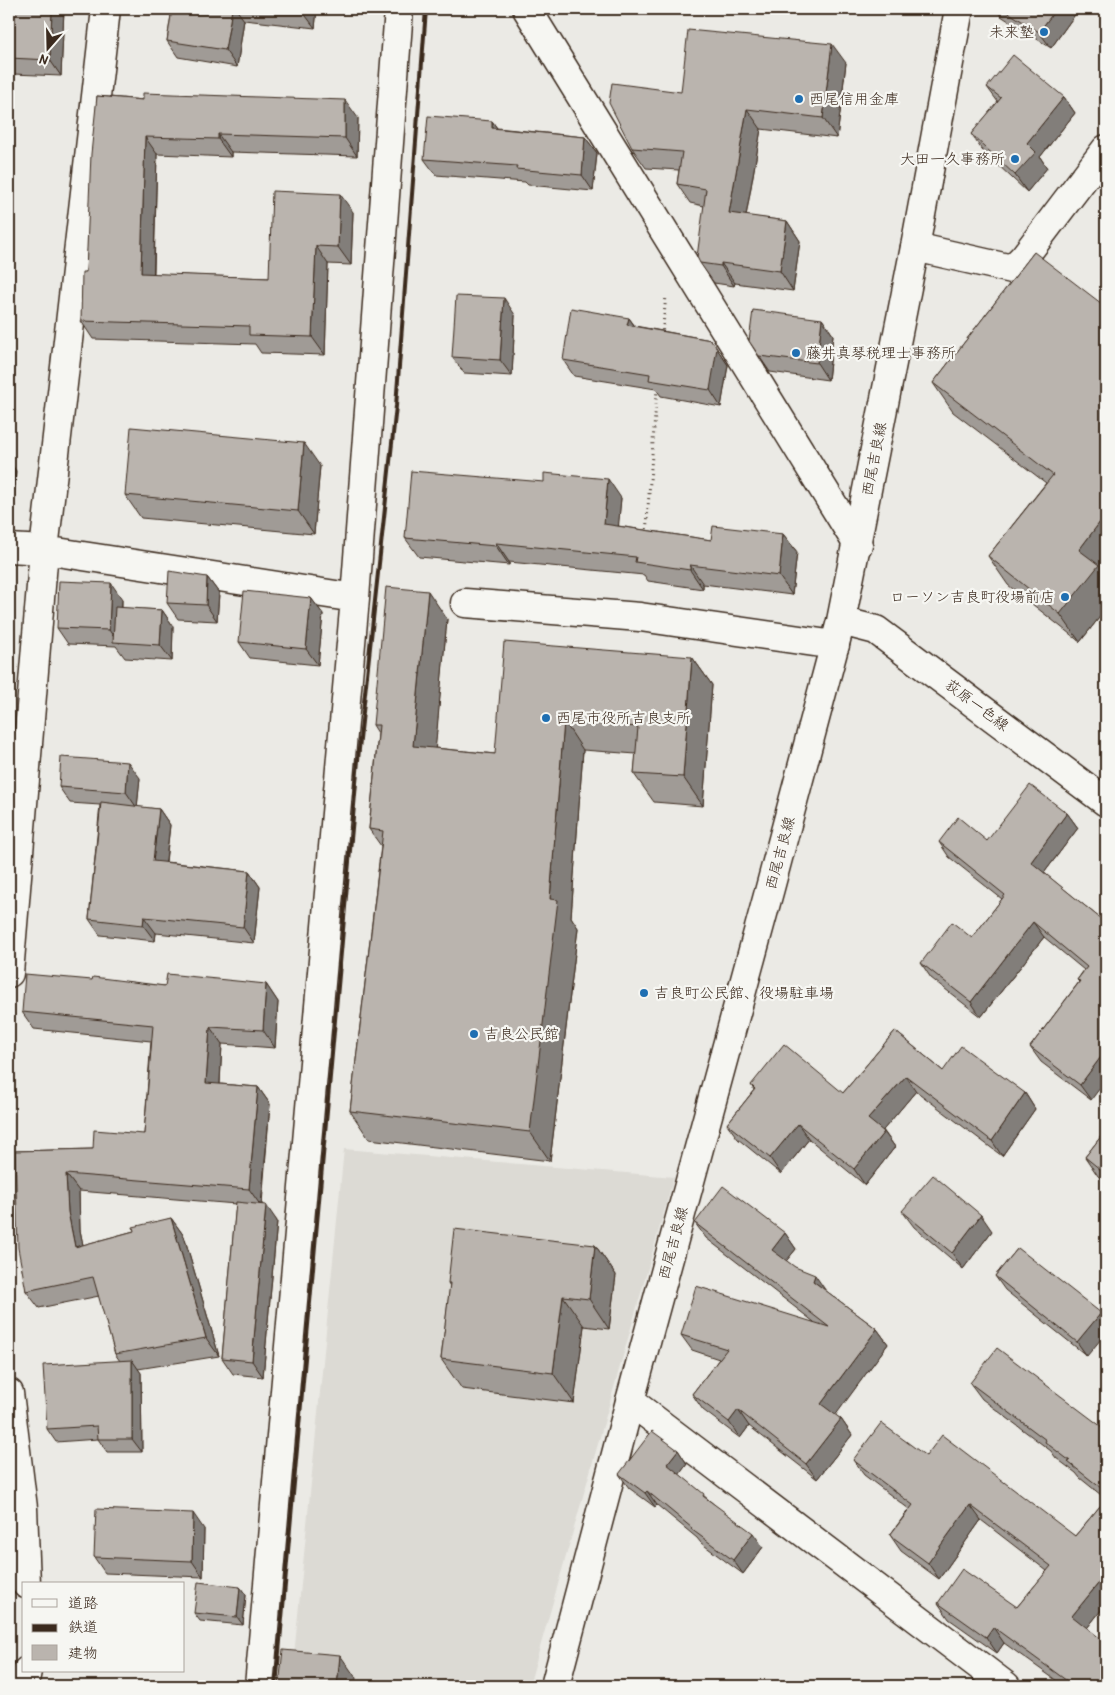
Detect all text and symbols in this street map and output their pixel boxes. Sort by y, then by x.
place label: 未来塾 [989,21,1034,42]
north arrow [22,22,72,72]
marker: 未来塾 [1038,26,1050,38]
text: N [36,50,50,71]
place label: 西尾信用金庫 [809,88,899,109]
marker: 西尾信用金庫 [793,93,805,105]
place label: 大田一久事務所 [900,148,1005,169]
marker: 大田一久事務所 [1009,153,1021,165]
place label: 藤井真琴税理士事務所 [806,342,956,363]
marker: 藤井真琴税理士事務所 [790,347,802,359]
street label: 西尾吉良線 [856,420,891,498]
place label: ローソン吉良町役場前店 [890,586,1055,607]
marker: ローソン吉良町役場前店 [1059,591,1071,603]
street label: 荻原一色線 [941,674,1014,736]
place label: 西尾市役所吉良支所 [556,707,691,728]
marker: 西尾市役所吉良支所 [540,712,552,724]
street label: 西尾吉良線 [760,814,799,892]
place label: 吉良町公民館、役場駐車場 [654,982,834,1003]
marker: 吉良町公民館、役場駐車場 [638,987,650,999]
place label: 吉良公民館 [484,1023,559,1044]
marker: 吉良公民館 [468,1028,480,1040]
street label: 西尾吉良線 [653,1204,692,1282]
legend [22,1582,185,1672]
text: 道路 [68,1592,98,1613]
text: 鉄道 [68,1616,98,1637]
text: 建物 [68,1642,98,1663]

